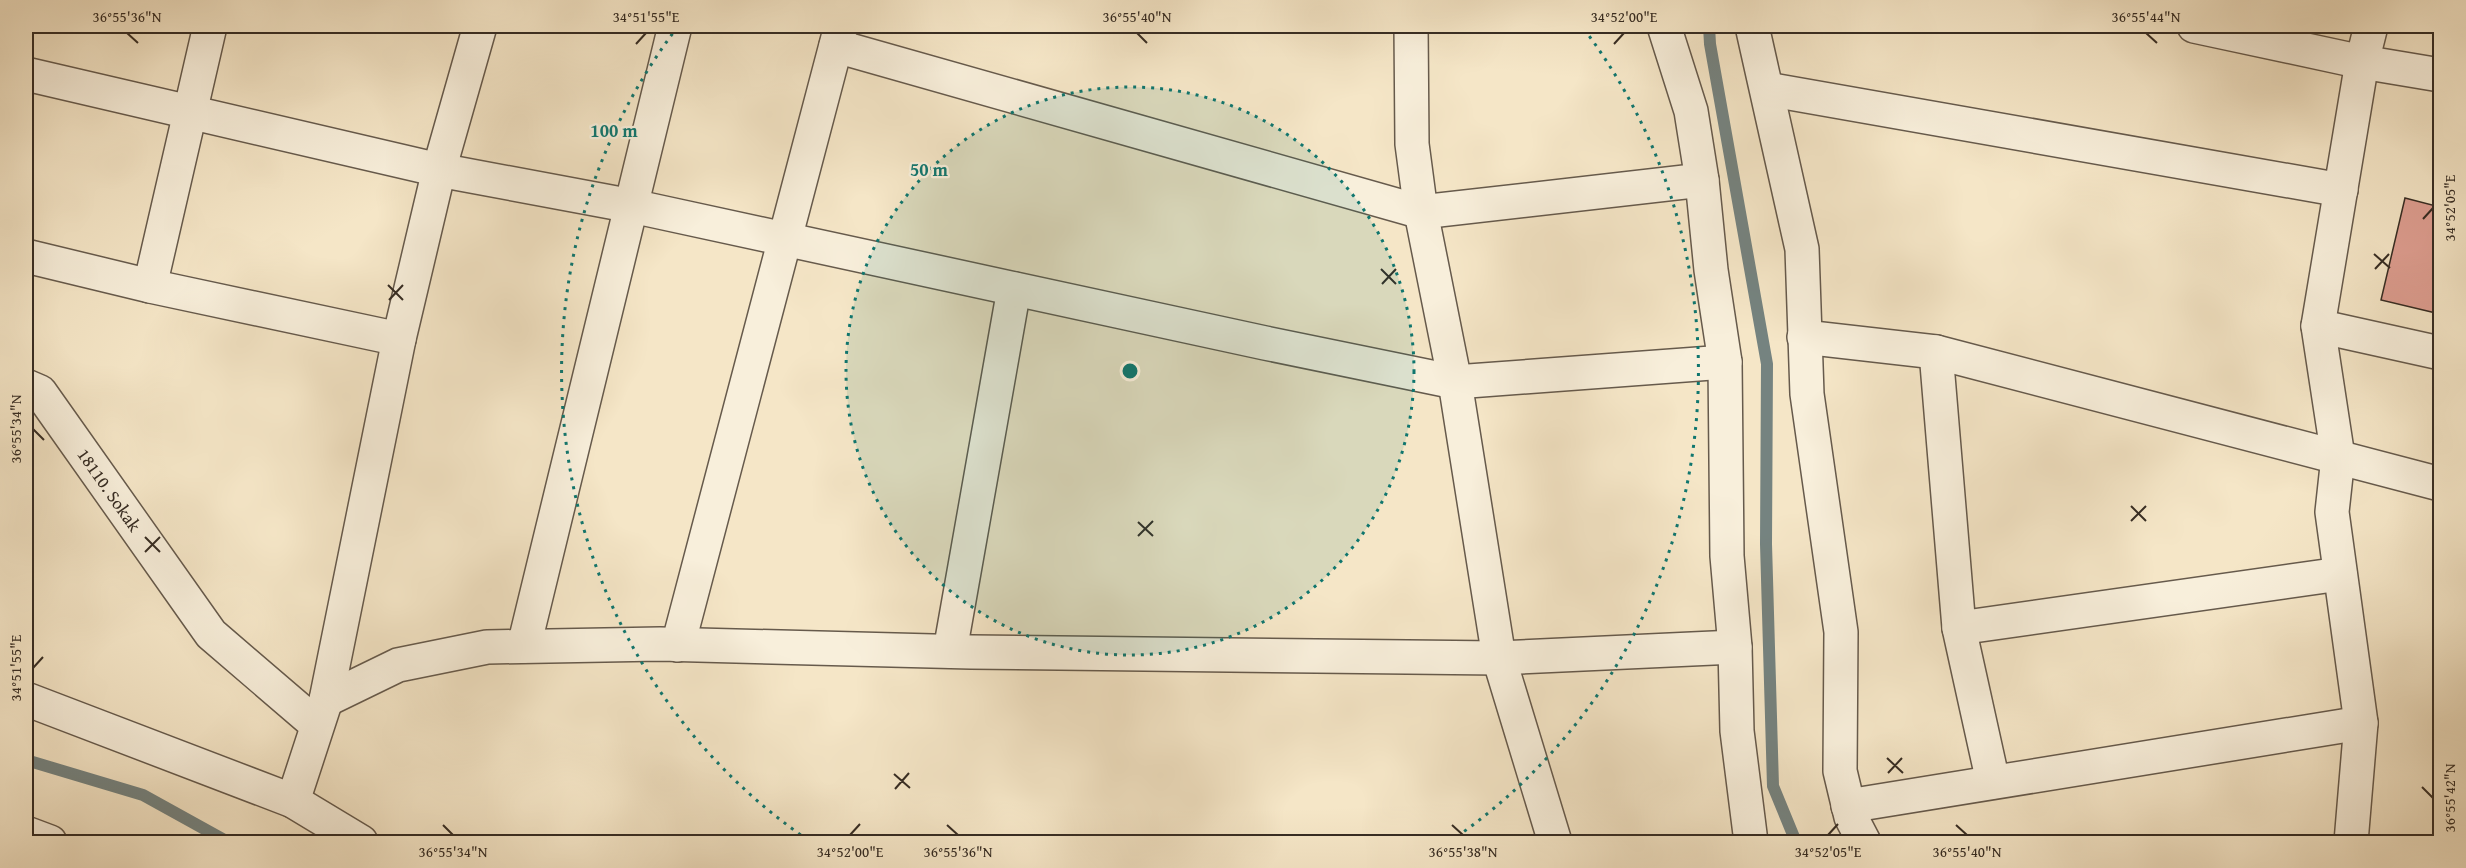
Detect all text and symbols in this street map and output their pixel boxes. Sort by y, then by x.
text: 36°55'36"N [93,6,162,27]
text: 34°51'55"E [613,6,680,27]
text: 36°55'40"N [1103,6,1172,27]
text: 34°52'00"E [1591,6,1658,27]
text: 36°55'44"N [2112,6,2181,27]
text: 100 m [590,117,638,144]
text: 50 m [910,156,949,183]
text: 34°52'05"E [2439,174,2460,241]
centre of rings [1120,361,1140,381]
text: 36°55'34"N [5,394,26,463]
street label: 18110. Sokak [71,442,149,538]
text: 34°51'55"E [5,634,26,701]
text: 36°55'42"N [2439,763,2460,832]
text: 36°55'34"N [419,841,488,862]
text: 34°52'00"E [817,841,884,862]
text: 36°55'36"N [924,841,993,862]
text: 36°55'38"N [1429,841,1498,862]
text: 34°52'05"E [1795,841,1862,862]
text: 36°55'40"N [1933,841,2002,862]

